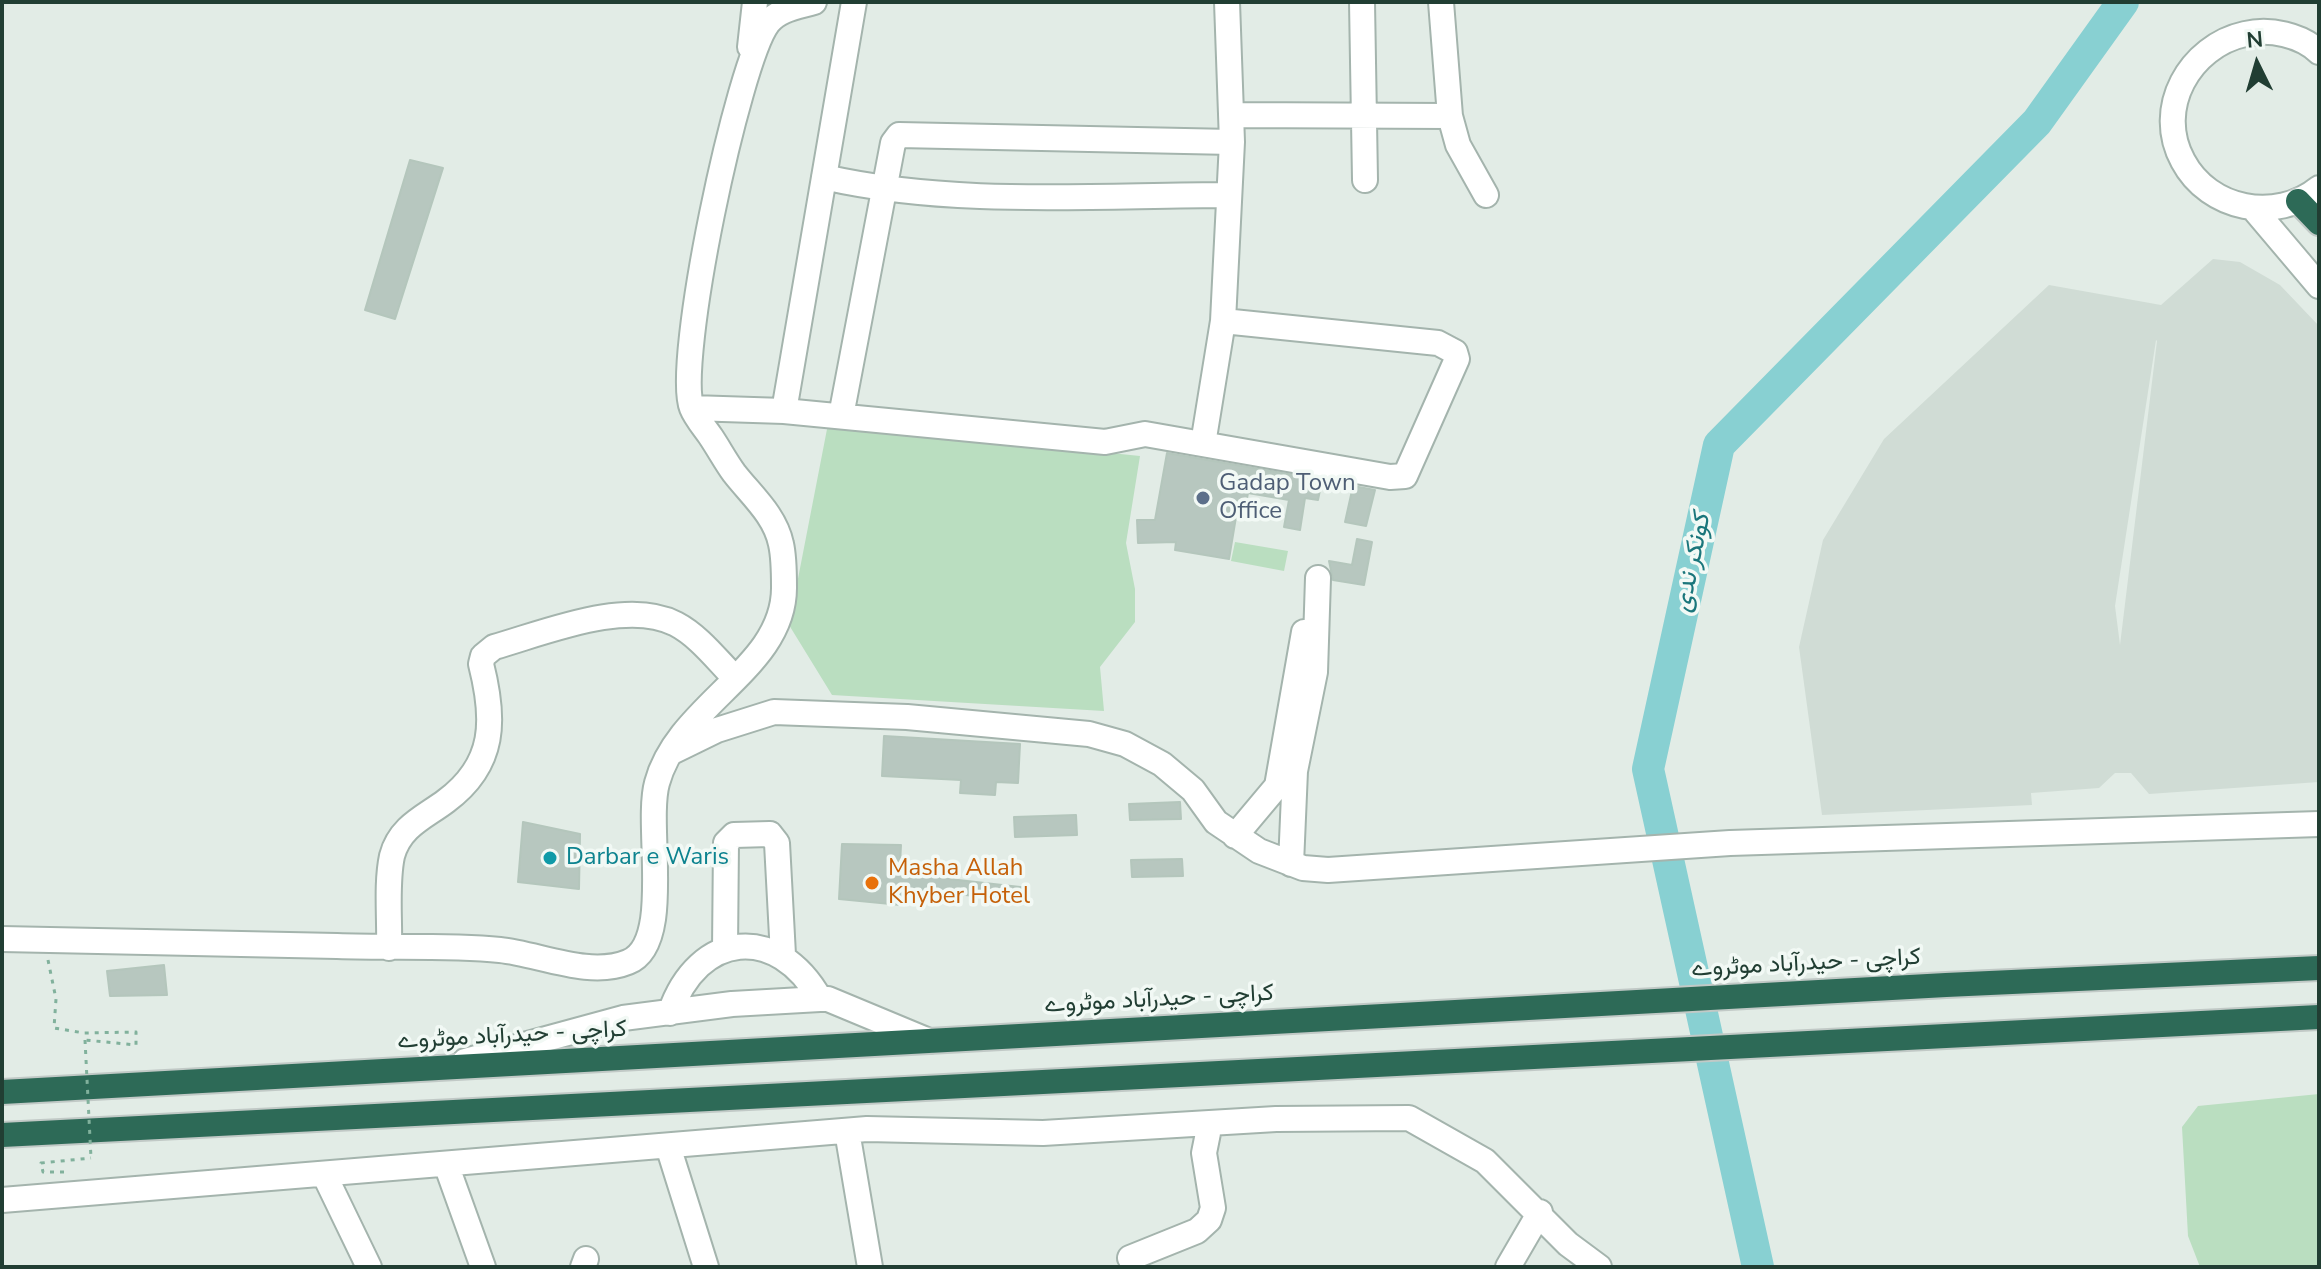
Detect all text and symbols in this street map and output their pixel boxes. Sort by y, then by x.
north arrow [2217,24,2297,104]
text: N [2245,24,2264,56]
place label: Gadap Town Office [1219,470,1356,526]
marker: Gadap Town Office [1194,489,1212,507]
water label: کونکر ندی [1667,511,1719,615]
place label: Darbar e Waris [566,844,729,872]
marker: Darbar e Waris [541,849,559,867]
place label: Masha Allah Khyber Hotel [888,855,1030,911]
marker: Masha Allah Khyber Hotel [863,874,881,892]
street label: کراچی - حیدرآباد موٹروے [1690,944,1922,984]
street label: کراچی - حیدرآباد موٹروے [1043,980,1275,1020]
street label: کراچی - حیدرآباد موٹروے [396,1016,628,1056]

